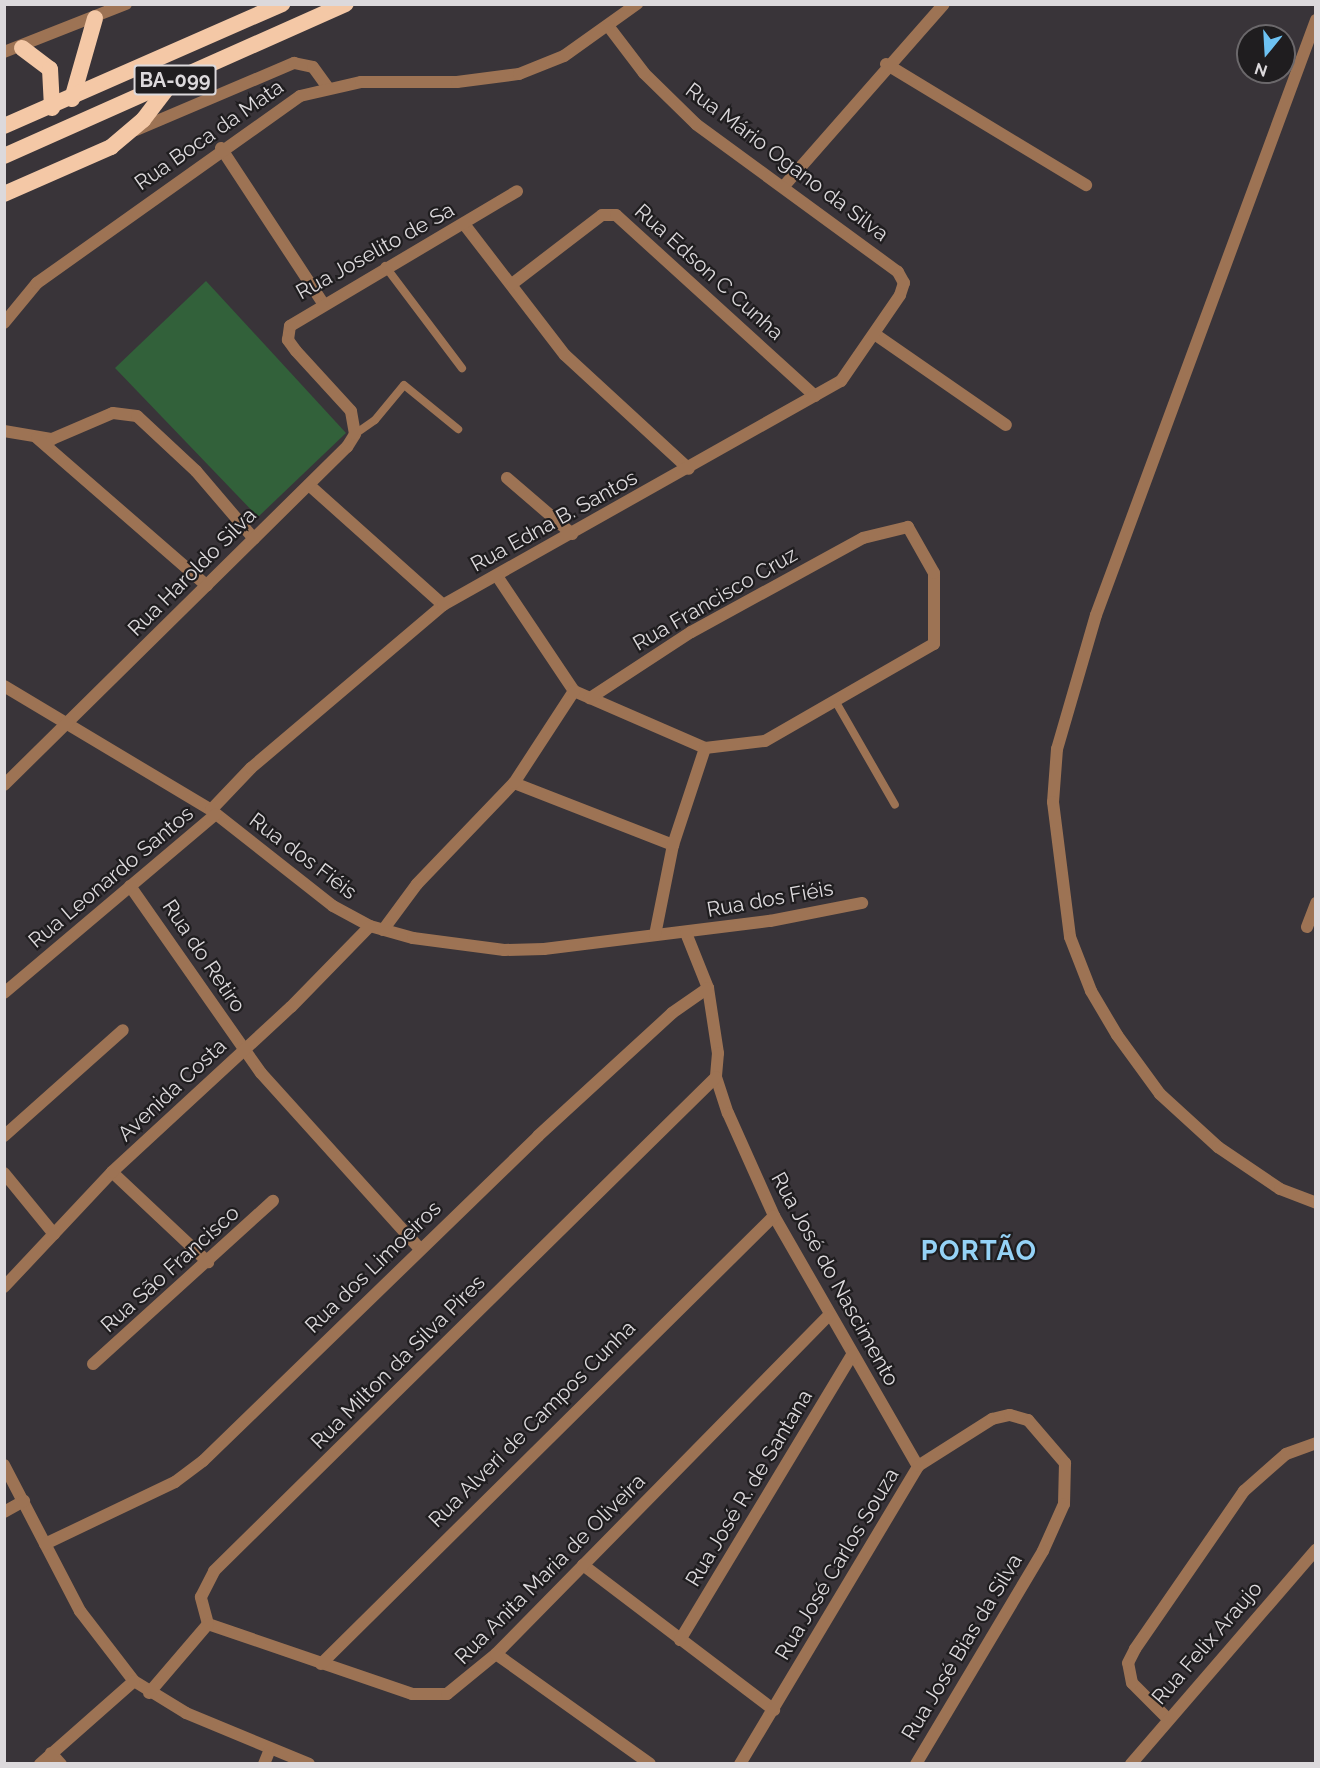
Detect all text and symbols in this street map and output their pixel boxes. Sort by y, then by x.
north arrow [1236,24,1296,84]
text: N [1252,59,1270,81]
road number: BA-099 [133,63,217,97]
street label: Rua Boca da Mata [130,74,288,196]
street label: Rua Mário Ogano da Silva [681,77,893,247]
street label: Rua Joselito de Sa [291,197,459,305]
street label: Rua Edson C Cunha [630,199,788,345]
street label: Rua Edna B. Santos [466,465,642,577]
street label: Rua Haroldo Silva [123,503,261,641]
street label: Rua Francisco Cruz [628,542,802,656]
street label: Rua Leonardo Santos [24,801,198,953]
street label: Rua dos Fiéis [244,807,362,905]
street label: Rua dos Fiéis [705,875,835,923]
street label: Rua do Retiro [157,895,251,1017]
street label: Avenida Costa [113,1033,231,1147]
street label: Rua José do Nascimento [766,1168,904,1390]
street label: Rua dos Limoeiros [300,1196,446,1338]
street label: Rua São Francisco [96,1200,244,1338]
district label: PORTÃO [921,1235,1037,1267]
street label: Rua Milton da Silva Pires [306,1270,490,1454]
street label: Rua Alveri de Campos Cunha [423,1315,641,1533]
street label: Rua José R. de Santana [680,1385,818,1591]
street label: Rua José Carlos Souza [770,1463,904,1665]
street label: Rua Anita Maria de Oliveira [449,1468,651,1670]
street label: Rua José Bias da Silva [896,1549,1028,1745]
street label: Rua Felix Araujo [1146,1576,1268,1710]

